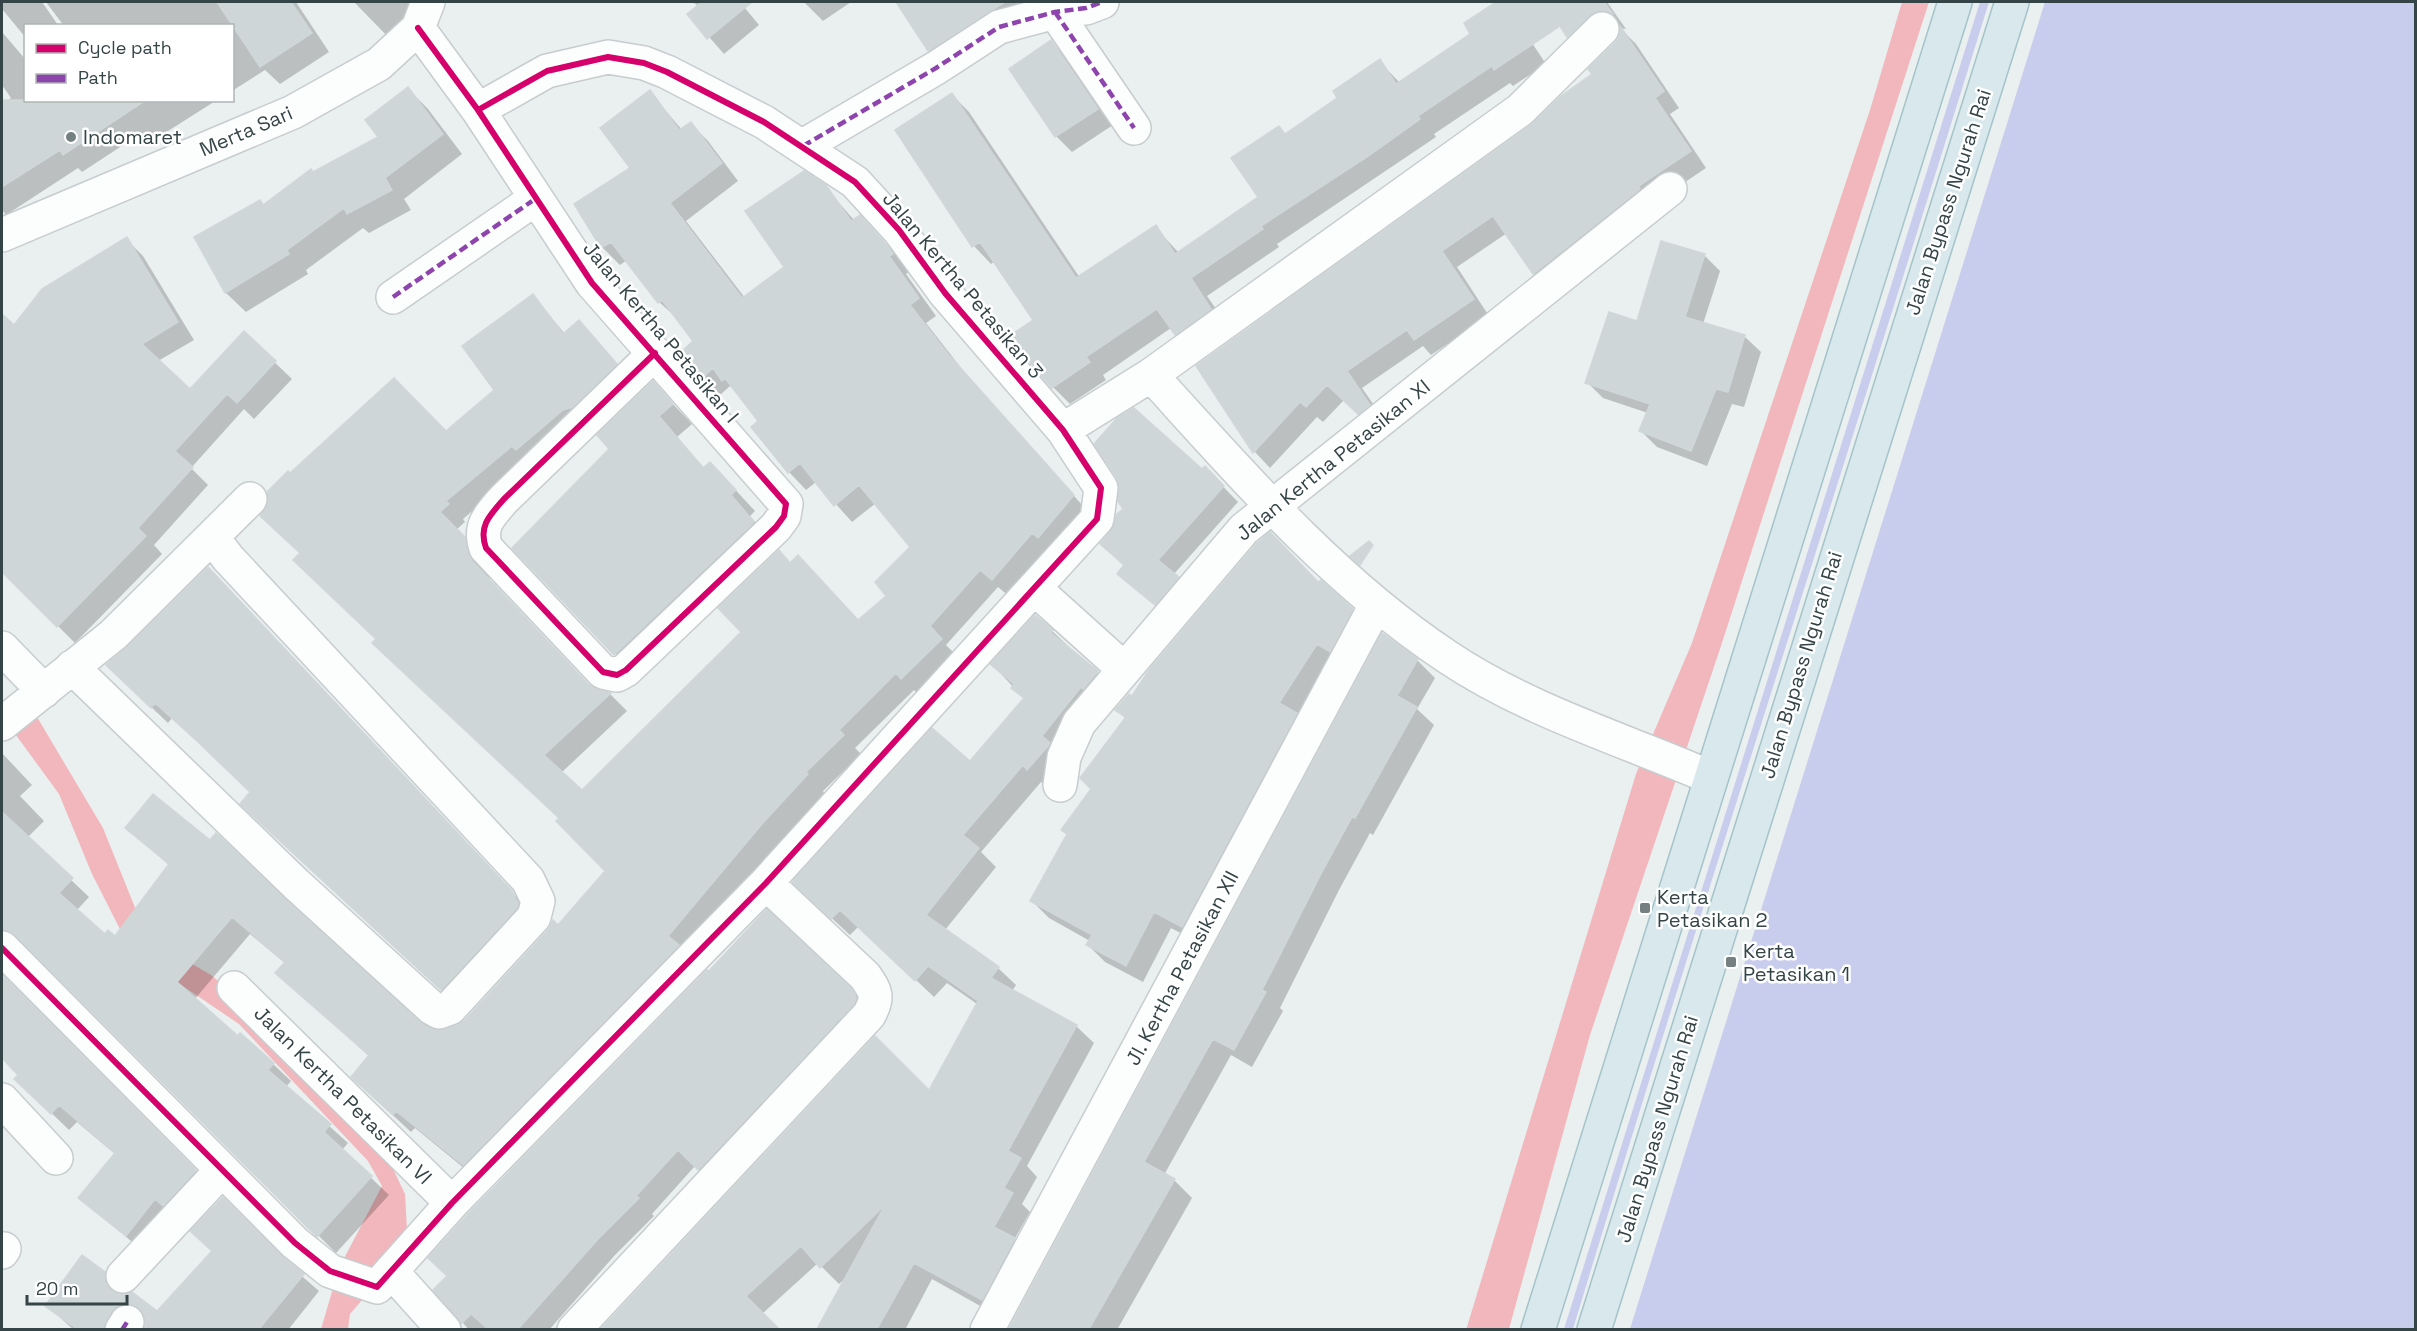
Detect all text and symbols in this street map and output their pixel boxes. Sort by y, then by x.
legend [24,24,234,102]
text: Cycle path [78,36,172,59]
text: Path [78,66,118,89]
street label: Jalan Bypass Ngurah Rai [1899,86,1997,318]
street label: Merta Sari [196,100,296,162]
place label: Indomaret [83,124,182,150]
marker: Indomaret [64,130,78,144]
street label: Jalan Kertha Petasikan 3 [877,186,1049,384]
street label: Jalan Kertha Petasikan I [577,236,745,428]
street label: Jalan Kertha Petasikan XI [1231,374,1435,546]
street label: Jalan Bypass Ngurah Rai [1754,548,1848,782]
street label: Jl. Kertha Petasikan XII [1120,866,1244,1070]
place label: Kerta Petasikan 2 [1657,884,1768,933]
marker: Kerta Petasikan 2 [1638,901,1652,915]
place label: Kerta Petasikan 1 [1743,938,1850,987]
marker: Kerta Petasikan 1 [1724,955,1738,969]
street label: Jalan Kertha Petasikan VI [248,1000,438,1190]
street label: Jalan Bypass Ngurah Rai [1610,1012,1704,1246]
scale bar [27,1268,128,1306]
text: 20 m [36,1277,79,1300]

